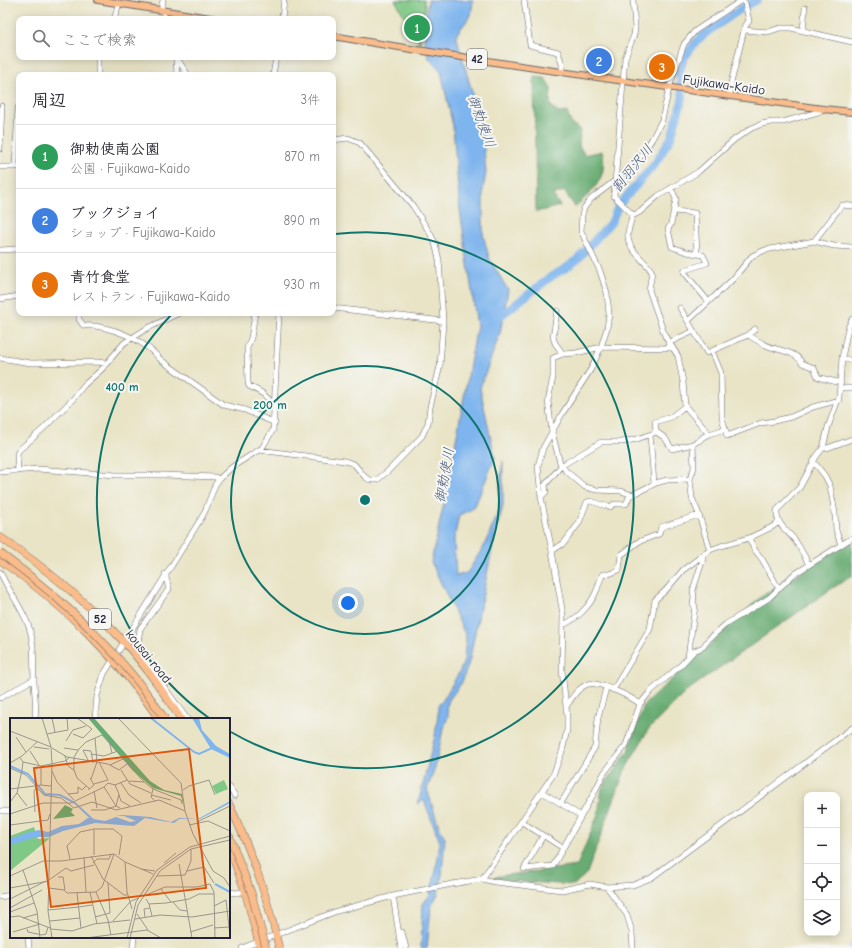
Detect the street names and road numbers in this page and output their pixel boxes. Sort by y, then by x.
road number: 42 [467,49,487,69]
street label: Fujikawa-Kaido [682,71,766,98]
road number: 52 [89,609,111,629]
street label: kousai road [123,627,175,686]

